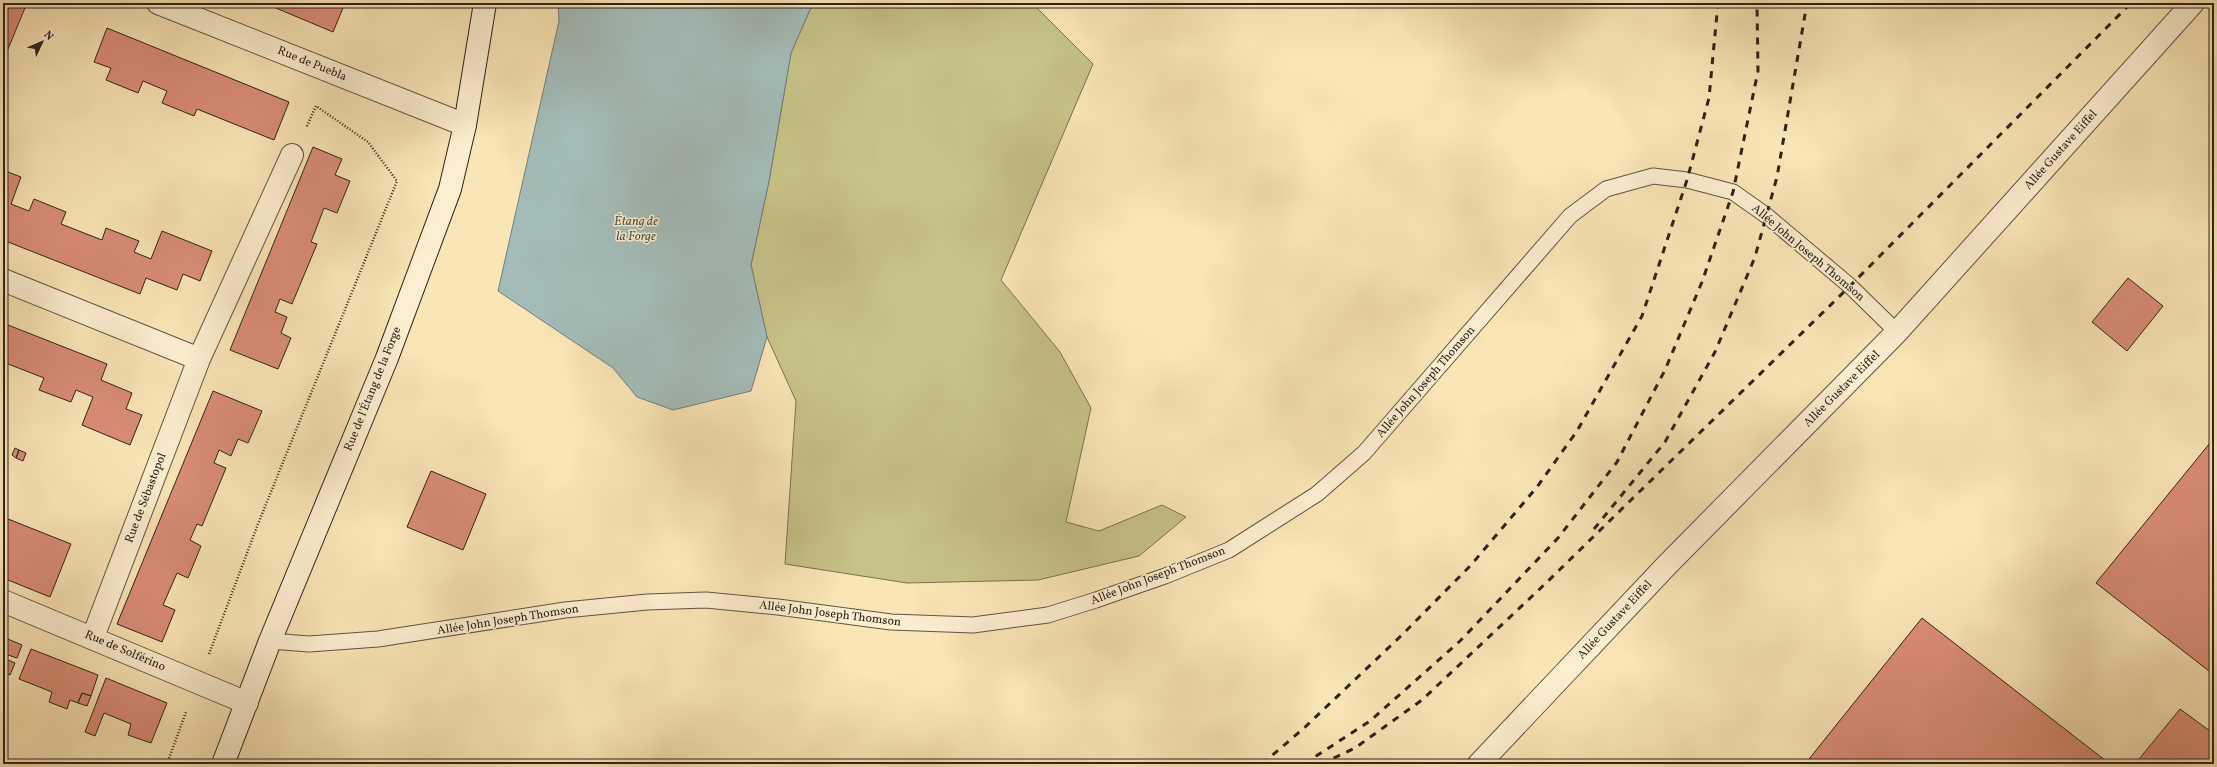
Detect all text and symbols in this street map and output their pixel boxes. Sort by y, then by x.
north arrow [22,22,62,62]
text: N [40,28,56,44]
street label: Rue de Puebla [275,43,349,85]
street label: Allée Gustave Eiffel [2021,106,2101,193]
street label: Allée John Joseph Thomson [1748,201,1868,305]
water label: Étang de la Forge [614,213,658,246]
street label: Allée John Joseph Thomson [1373,323,1479,441]
street label: Rue de l'Étang de la Forge [340,324,405,454]
street label: Allée Gustave Eiffel [1800,347,1884,431]
street label: Rue de Sébastopol [121,450,171,545]
street label: Allée John Joseph Thomson [1088,543,1228,609]
street label: Allée Gustave Eiffel [1574,577,1656,663]
street label: Allée John Joseph Thomson [758,597,902,631]
street label: Allée John Joseph Thomson [436,601,580,639]
street label: Rue de Solférino [82,627,168,675]

